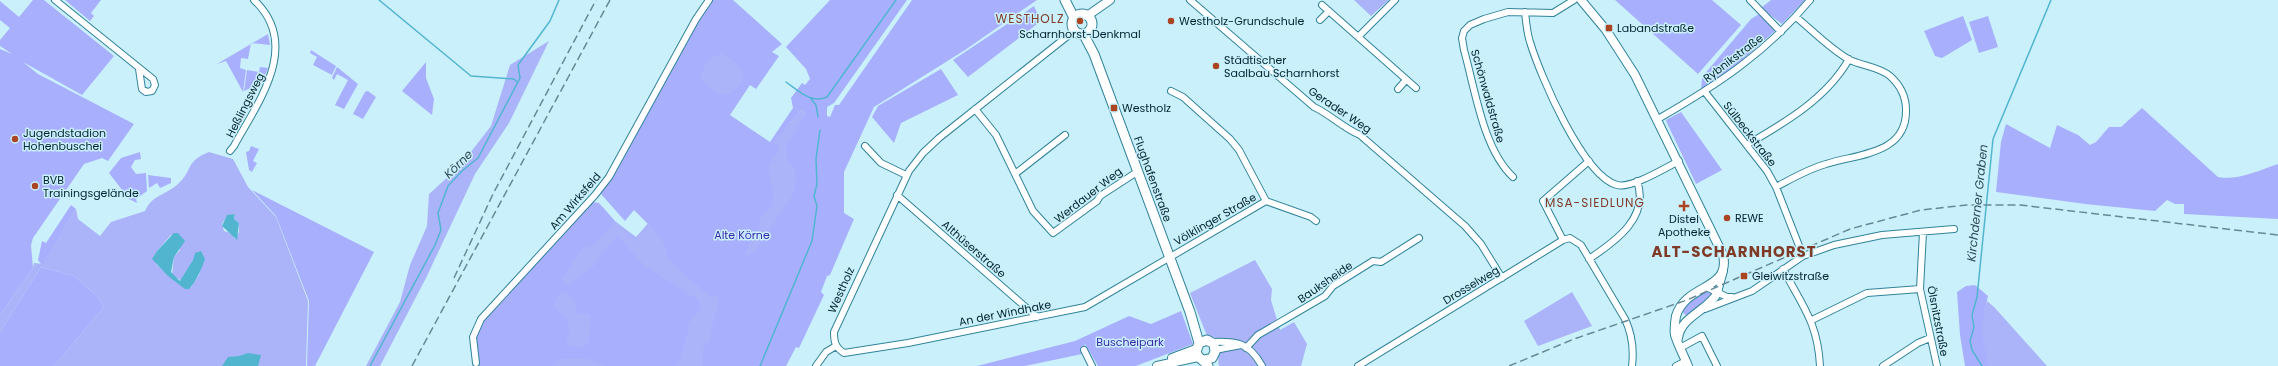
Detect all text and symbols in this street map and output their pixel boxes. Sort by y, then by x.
district label: WESTHOLZ [996,10,1064,27]
place label: Westholz-Grundschule [1179,13,1305,29]
marker: Scharnhorst-Denkmal [1075,16,1085,26]
marker: Westholz-Grundschule [1166,16,1176,26]
place label: Labandstraße [1617,20,1694,36]
marker: Labandstraße [1604,23,1614,33]
place label: Scharnhorst-Denkmal [1019,26,1141,42]
street label: Rybnikstraße [1700,30,1766,86]
street label: Schönwaldstraße [1467,47,1509,145]
place label: Städtischer Saalbau Scharnhorst [1224,52,1340,81]
marker: Städtischer Saalbau Scharnhorst [1211,61,1221,71]
street label: Heßlingsweg [222,70,268,140]
street label: Gerader Weg [1305,83,1375,137]
street label: Sülbeckstraße [1720,98,1781,170]
place label: Westholz [1122,100,1171,116]
marker: Westholz [1109,103,1119,113]
place label: Jugendstadion Hohenbuschei [23,125,106,154]
marker: Jugendstadion Hohenbuschei [10,134,20,144]
street label: Flughafenstraße [1130,134,1176,224]
water label: Kirchderner Graben [1962,143,1992,263]
water label: Körne [440,145,477,182]
street label: Werdauer Weg [1051,163,1125,227]
street label: Am Wirksfeld [546,169,604,233]
place label: BVB Trainingsgelände [43,172,139,201]
marker: BVB Trainingsgelände [30,181,40,191]
street label: Völklinger Straße [1171,189,1259,249]
district label: MSA-SIEDLUNG [1545,194,1645,211]
marker: Distel Apotheke [1679,201,1689,211]
place label: REWE [1735,210,1764,226]
place label: Distel Apotheke [1658,211,1710,240]
marker: REWE [1722,213,1732,223]
street label: Althüserstraße [938,217,1010,282]
park label: Alte Körne [714,227,770,243]
district label: ALT-SCHARNHORST [1651,241,1817,262]
street label: Bauksheide [1294,257,1356,307]
street label: Drosselweg [1440,262,1502,308]
street label: Westholz [824,264,858,316]
place label: Gleiwitzstraße [1752,268,1829,284]
marker: Gleiwitzstraße [1739,271,1749,281]
street label: Ölsnitzstraße [1923,284,1953,358]
street label: An der Windhake [958,296,1053,330]
park label: Buscheipark [1096,334,1164,350]

